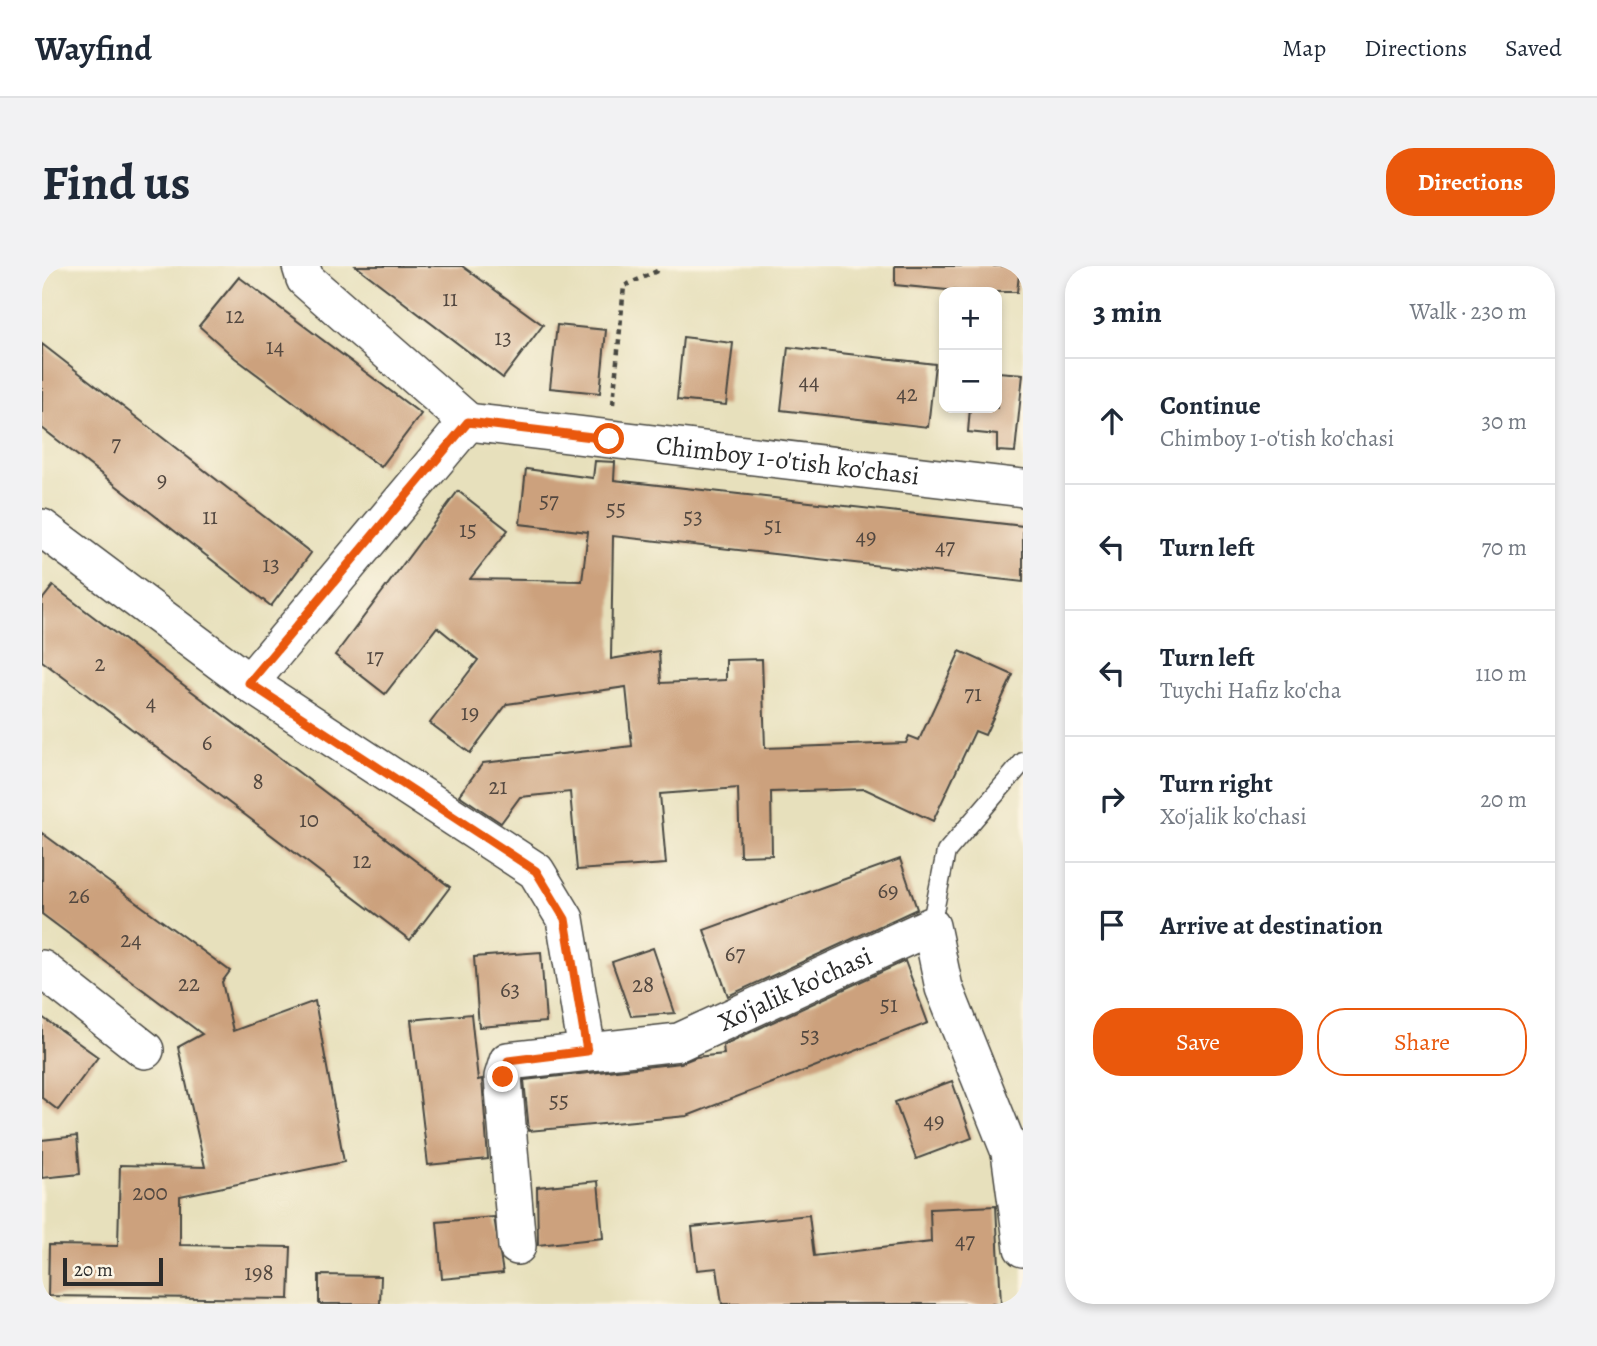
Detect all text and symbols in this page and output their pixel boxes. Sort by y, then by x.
text: Wayfind [35,26,152,71]
text: Map [1282,32,1326,64]
text: Directions [1364,32,1467,64]
text: Saved [1505,32,1562,64]
button: Directions [1386,148,1555,216]
text: Find us [42,149,190,216]
house number: 11 [442,283,458,314]
map controls [939,287,1002,413]
button: + [939,287,1002,350]
text: 3 min [1093,292,1162,332]
text: Walk · 230 m [1410,296,1527,327]
house number: 12 [226,300,244,331]
house number: 13 [494,322,512,353]
house number: 14 [266,331,284,362]
button: − [939,350,1002,413]
house number: 44 [799,366,819,397]
house number: 42 [896,378,918,409]
text: Continue [1160,388,1261,423]
icon: ahead [1093,402,1131,440]
text: 30 m [1481,406,1527,437]
route start [593,423,624,454]
text: Chimboy 1-o'tish ko'chasi [1160,423,1394,454]
street label: Chimboy 1-o'tish ko'chasi [654,427,921,493]
house number: 7 [111,428,121,459]
house number: 9 [157,464,167,495]
house number: 57 [539,485,559,516]
house number: 55 [606,493,626,524]
house number: 11 [202,501,218,532]
house number: 53 [683,501,703,532]
house number: 51 [764,510,782,541]
house number: 15 [459,514,477,545]
house number: 49 [856,521,876,552]
icon: left [1093,528,1131,566]
text: Turn left [1160,530,1255,565]
house number: 47 [935,531,955,562]
text: 70 m [1481,532,1527,563]
house number: 13 [262,549,280,580]
text: Turn left [1160,640,1255,675]
house number: 17 [366,641,384,672]
house number: 2 [95,648,106,679]
icon: left [1093,654,1131,692]
text: 110 m [1475,658,1527,689]
text: Tuychi Hafiz ko'cha [1160,675,1341,706]
house number: 71 [964,678,982,709]
house number: 4 [146,687,156,718]
house number: 19 [461,697,479,728]
house number: 6 [202,727,212,758]
house number: 8 [252,766,264,797]
text: Turn right [1160,766,1273,801]
house number: 21 [489,771,508,802]
icon: right [1093,780,1131,818]
text: 20 m [1480,784,1527,815]
text: Xo'jalik ko'chasi [1160,801,1307,832]
house number: 10 [299,804,319,835]
house number: 12 [353,845,371,876]
house number: 69 [877,875,899,906]
house number: 26 [68,880,90,911]
icon: arrive [1093,906,1131,944]
text: Arrive at destination [1160,908,1383,943]
house number: 24 [120,924,142,955]
street label: Xo'jalik ko'chasi [712,938,878,1039]
house number: 67 [725,938,745,969]
house number: 22 [178,968,200,999]
house number: 28 [632,969,654,1000]
house number: 63 [500,974,520,1005]
house number: 51 [880,989,898,1020]
button: Save [1093,1008,1303,1076]
button: Share [1317,1008,1527,1076]
house number: 53 [800,1020,820,1051]
route end [487,1061,518,1092]
house number: 55 [549,1085,569,1116]
house number: 49 [924,1105,944,1136]
house number: 200 [132,1177,168,1208]
house number: 47 [955,1225,975,1256]
scale bar [63,1255,163,1287]
text: 20 m [74,1257,113,1283]
house number: 198 [244,1257,274,1288]

